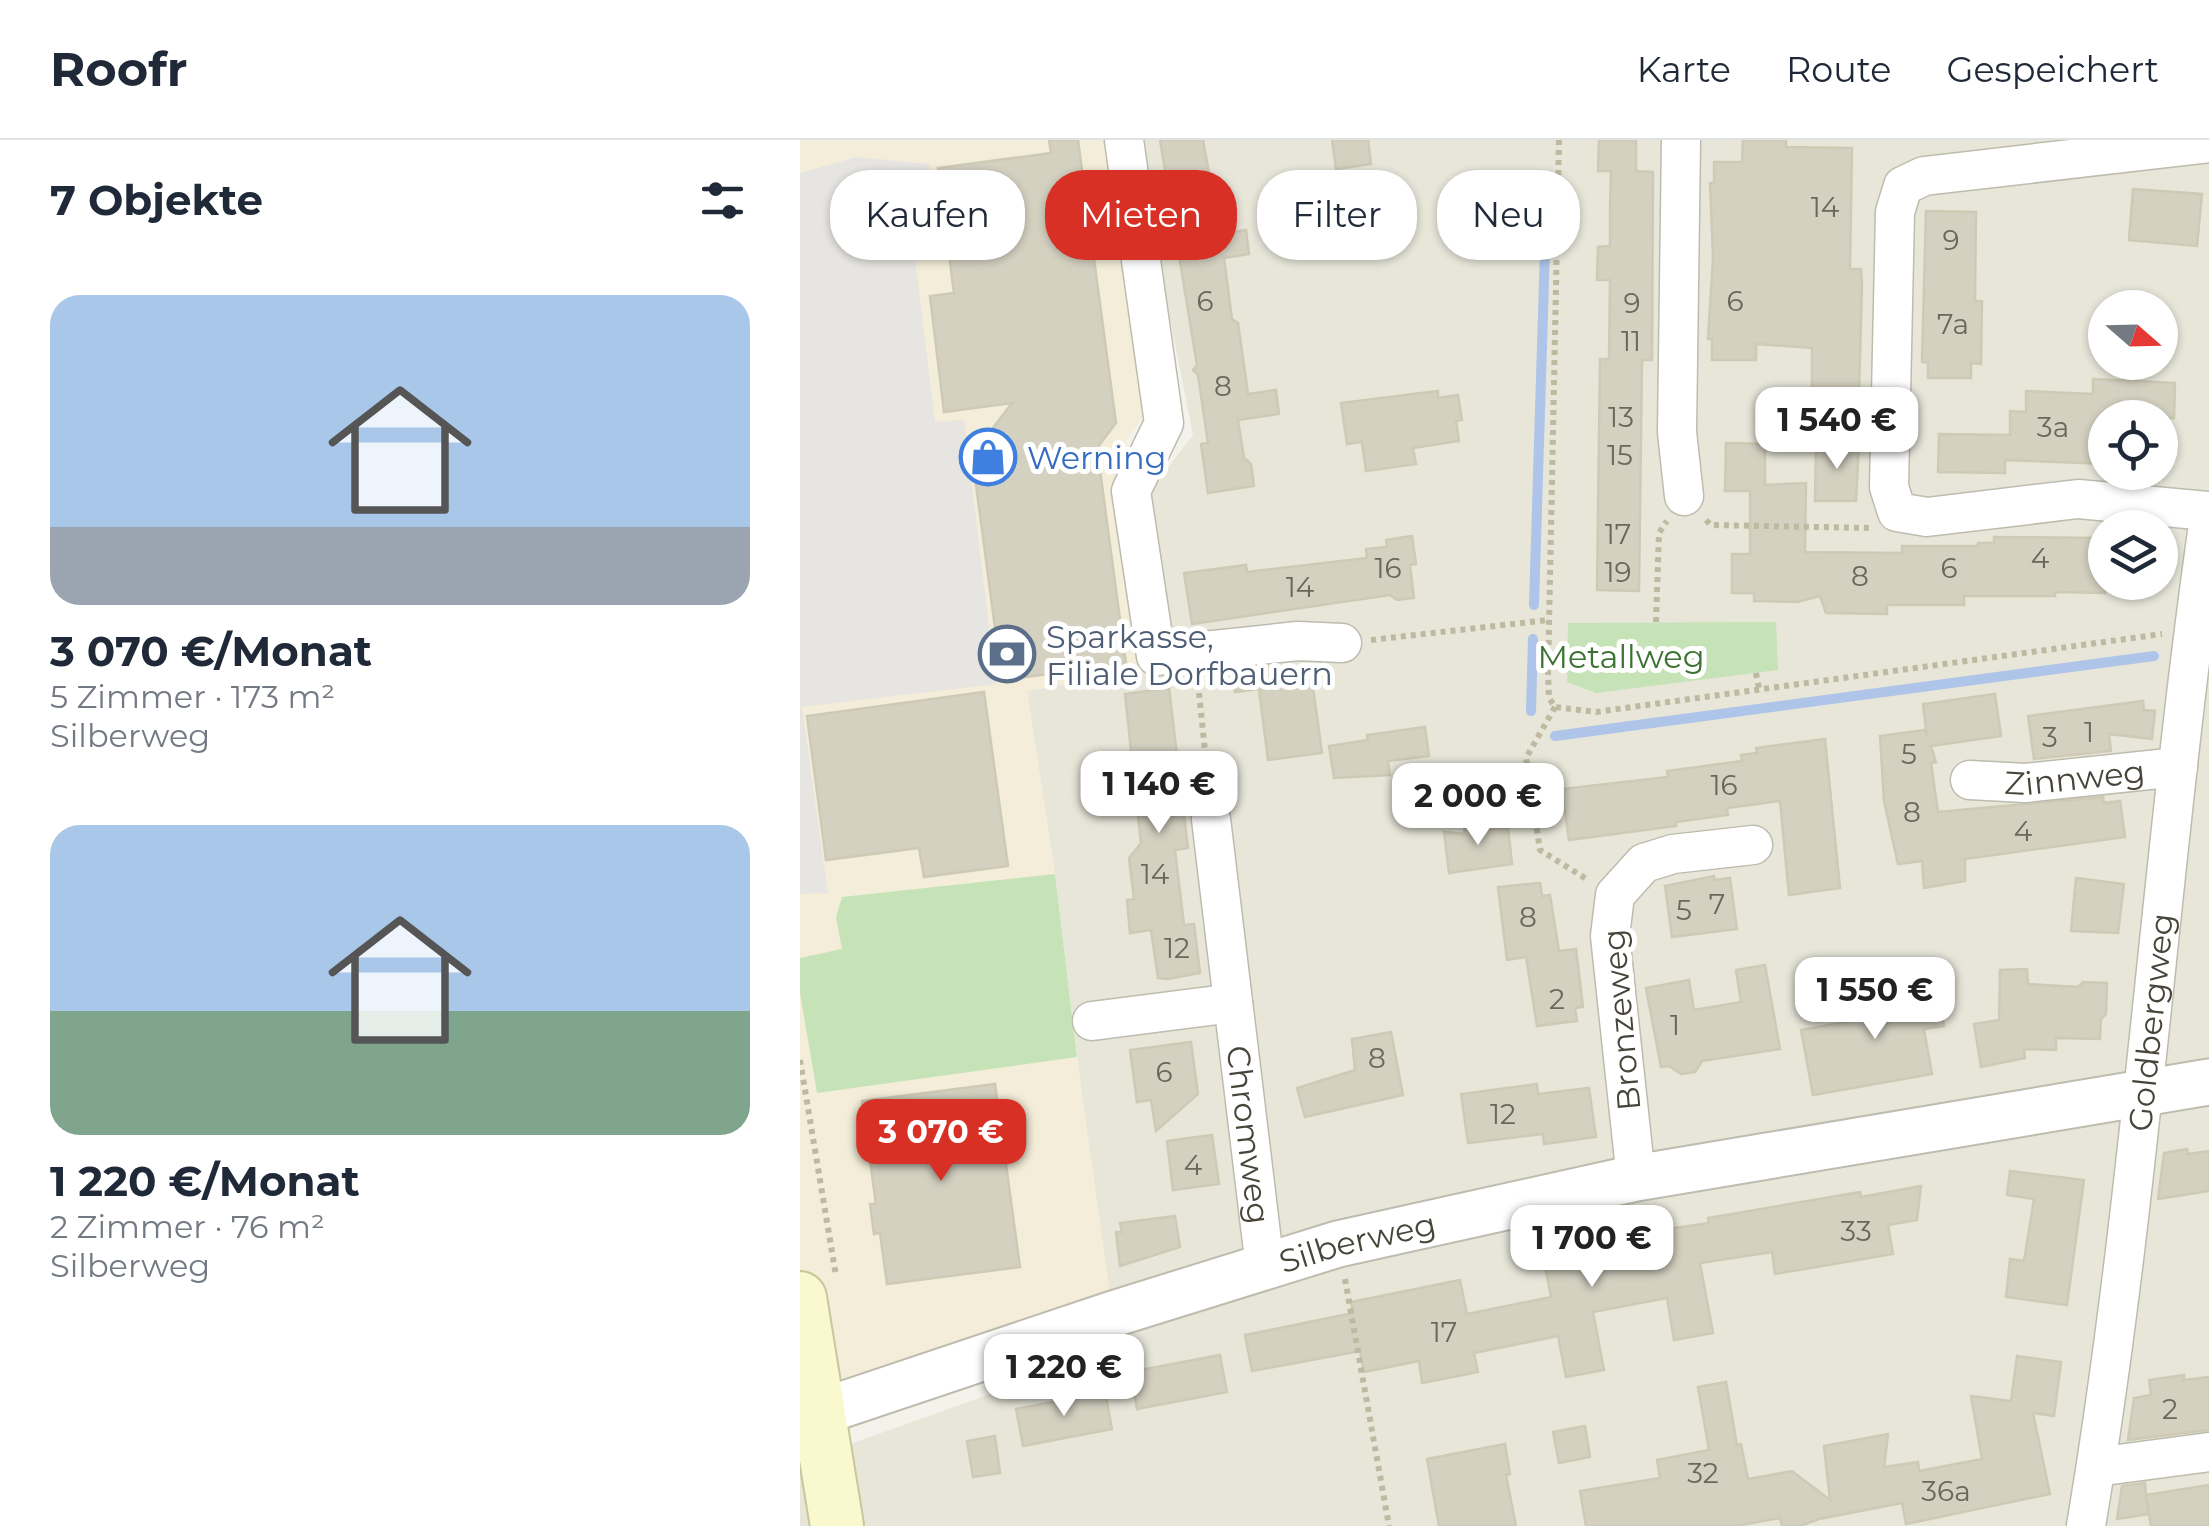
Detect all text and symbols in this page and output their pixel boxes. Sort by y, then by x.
text: Roofr [50,40,187,98]
text: Karte [1637,48,1731,91]
text: Route [1786,48,1891,91]
text: Gespeichert [1946,48,2159,91]
chip: Kaufen [830,170,1025,260]
chip: Mieten [1045,170,1237,260]
chip: Filter [1257,170,1417,260]
chip: Neu [1437,170,1580,260]
icon: filters [695,173,750,228]
text: 7 Objekte [50,174,263,226]
house number: 14 [1811,190,1840,224]
house number: 9 [1942,223,1960,257]
house number: 6 [1196,284,1214,318]
house number: 6 [1726,284,1744,318]
house number: 9 [1623,286,1641,320]
north arrow [2088,290,2178,380]
map controls [2088,290,2178,600]
house number: 7a [1937,307,1969,341]
house number: 11 [1621,324,1641,358]
icon: home [310,360,490,540]
house number: 8 [1214,369,1232,403]
pin: 1 540 € [1745,387,1929,472]
house number: 13 [1608,400,1634,434]
text: 1 540 € [1777,400,1897,439]
button: locate [2088,400,2178,490]
house number: 3a [2037,410,2069,444]
shop icon: Werning [958,427,1018,487]
place label: Werning [1027,438,1167,477]
house number: 15 [1607,438,1633,472]
button: layers [2088,510,2178,600]
house number: 17 [1605,517,1631,551]
house number: 4 [2031,541,2050,575]
house number: 16 [1374,551,1402,585]
house number: 6 [1940,551,1958,585]
house number: 19 [1604,555,1632,589]
house number: 8 [1851,559,1869,593]
house number: 14 [1286,570,1315,604]
place label: Sparkasse, Filiale Dorfbauern [1046,617,1333,693]
bank icon: Sparkasse, Filiale Dorfbauern [977,624,1037,684]
text: 3 070 €/Monat [50,625,372,677]
park label: Metallweg [1537,637,1705,676]
text: 5 Zimmer · 173 m² [50,677,335,716]
house number: 1 [2084,715,2094,749]
text: Silberweg [50,716,210,755]
house number: 3 [2042,720,2058,754]
house number: 5 [1901,737,1917,771]
pin: 1 140 € [1067,751,1251,836]
street label: Zinnweg [2003,751,2147,802]
pin: 2 000 € [1386,763,1570,848]
text: 1 140 € [1103,764,1215,803]
house number: 16 [1710,768,1738,802]
text: 2 000 € [1414,776,1542,815]
house number: 8 [1903,795,1921,829]
house number: 4 [2014,814,2033,848]
house number: 14 [1141,857,1170,891]
house number: 7 [1709,887,1725,921]
icon: home [310,890,490,1070]
house number: 5 [1676,893,1692,927]
house number: 8 [1519,900,1537,934]
street label: Goldbergweg [2119,911,2181,1133]
street label: Bronzeweg [1594,928,1648,1112]
house number: 12 [1164,931,1190,965]
pin: 1 550 € [1783,957,1967,1042]
text: 1 550 € [1817,970,1933,1009]
house number: 2 [1549,982,1565,1016]
house number: 1 [1670,1008,1680,1042]
house number: 8 [1368,1041,1386,1075]
street label: Chromweg [1219,1043,1279,1226]
house number: 6 [1155,1055,1173,1089]
house number: 12 [1490,1097,1516,1131]
pin: 3 070 € [849,1099,1033,1184]
text: 3 070 € [878,1112,1004,1151]
house number: 4 [1184,1148,1203,1182]
text: 1 220 €/Monat [50,1155,360,1207]
street label: Silberweg [1274,1203,1439,1281]
pin: 1 700 € [1500,1205,1684,1290]
text: 2 Zimmer · 76 m² [50,1207,325,1246]
house number: 33 [1840,1214,1872,1248]
text: 1 700 € [1532,1218,1652,1257]
text: Silberweg [50,1246,210,1285]
house number: 17 [1431,1315,1457,1349]
pin: 1 220 € [972,1334,1156,1419]
text: 1 220 € [1006,1347,1122,1386]
house number: 2 [2162,1392,2178,1426]
house number: 32 [1687,1456,1719,1490]
house number: 36a [1921,1474,1971,1508]

